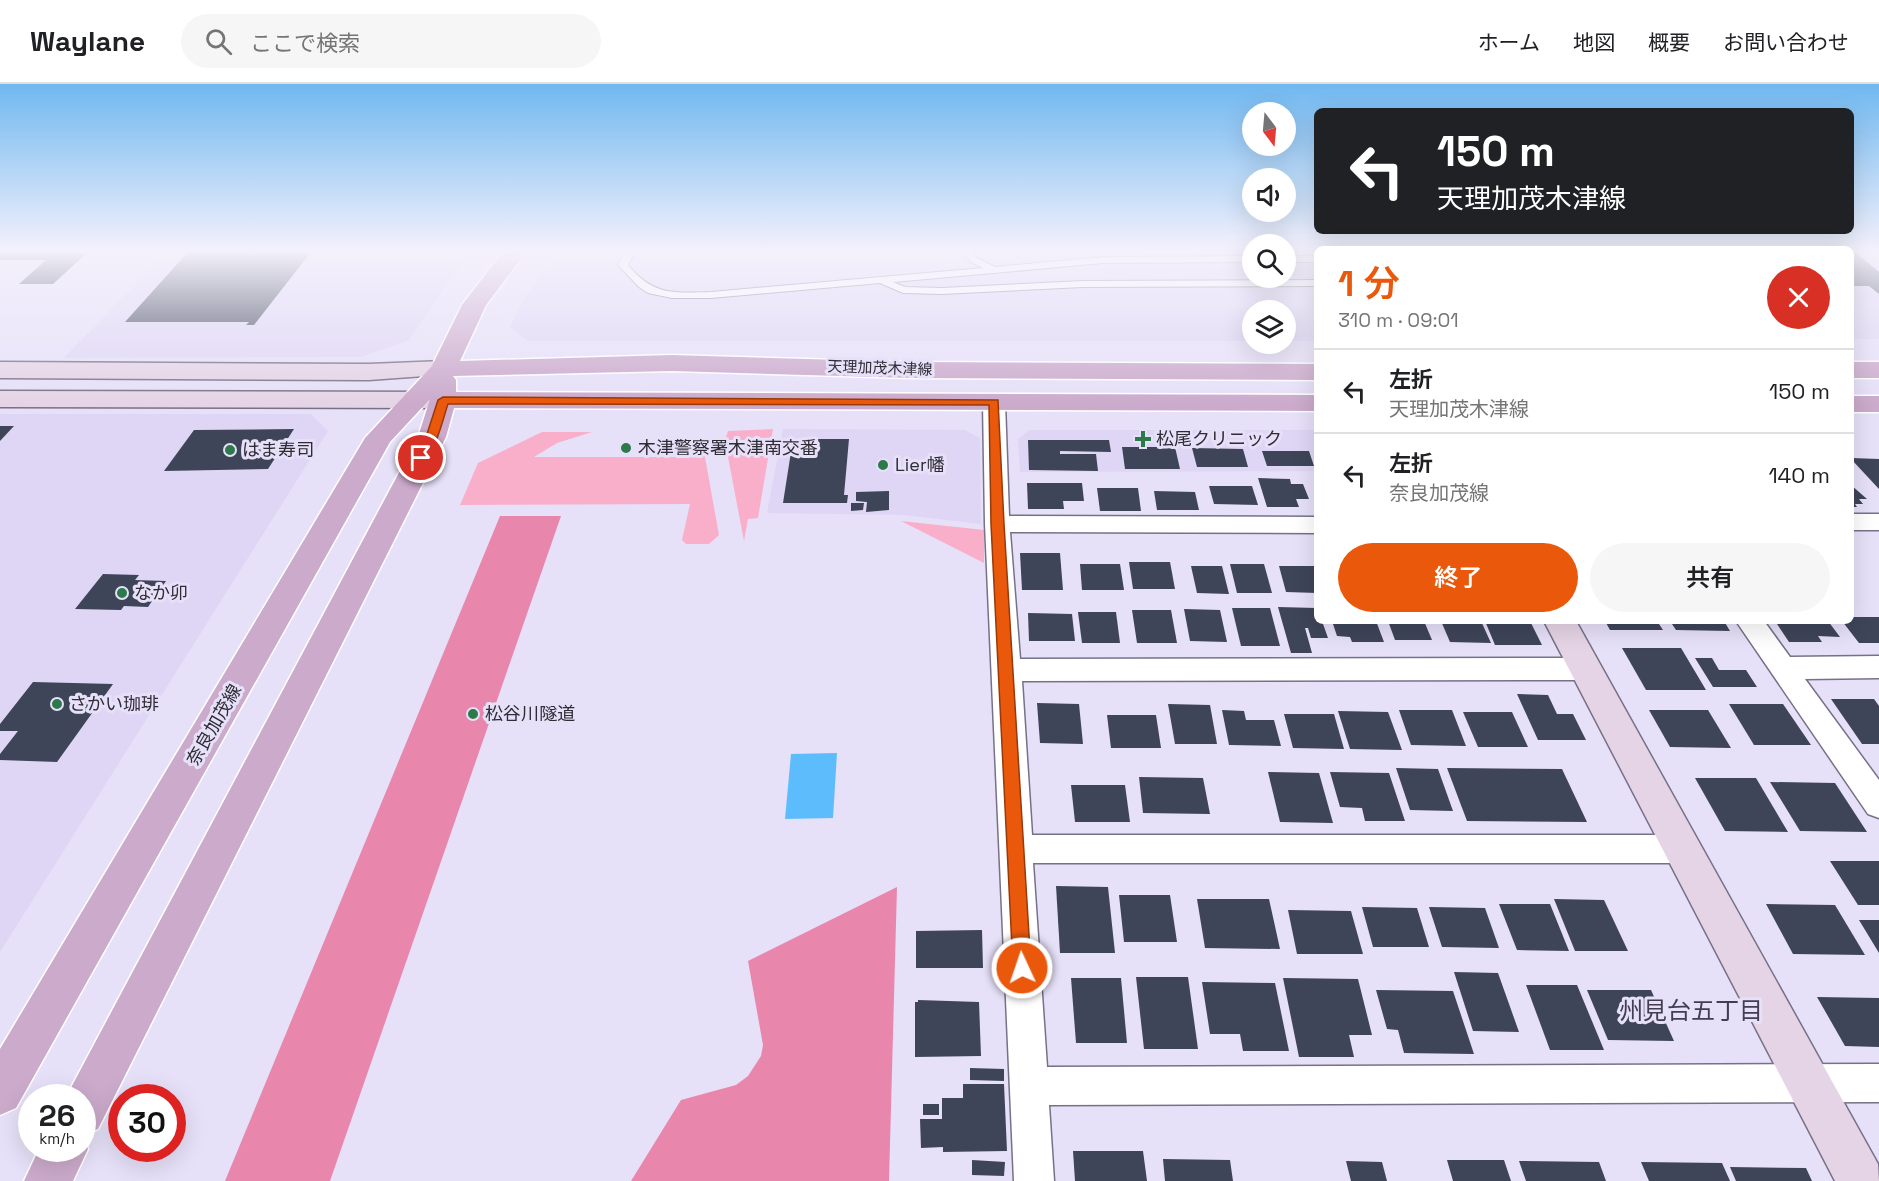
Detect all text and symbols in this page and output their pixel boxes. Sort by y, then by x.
search box [181,14,601,68]
text: Waylane [30,23,145,59]
icon: search [202,25,235,58]
text: ここで検索 [250,29,360,57]
text: ホーム [1478,29,1540,56]
text: 地図 [1573,29,1615,56]
text: 概要 [1648,29,1690,56]
text: お問い合わせ [1723,29,1849,56]
north arrow [1242,102,1296,156]
map controls [1242,102,1296,354]
text: 150 m [1437,125,1555,178]
icon: left [1338,132,1416,210]
button: sound [1242,168,1296,222]
text: 天理加茂木津線 [1437,181,1626,216]
button: search [1242,234,1296,288]
text: 1 分 [1338,261,1399,307]
button: close [1767,266,1830,329]
button: layers [1242,300,1296,354]
text: 310 m · 09:01 [1338,307,1459,333]
street label: 天理加茂木津線 [827,356,933,379]
text: 左折 [1389,365,1433,393]
icon: left [1338,375,1371,408]
text: 150 m [1769,377,1830,405]
text: 天理加茂木津線 [1389,396,1529,422]
place label: 松尾クリニック [1156,427,1282,450]
marker: 松尾クリニック [1134,430,1152,448]
pin [395,432,446,483]
place label: 木津警察署木津南交番 [638,436,818,459]
place label: はま寿司 [242,438,314,461]
icon: arrive [404,441,437,474]
marker: 木津警察署木津南交番 [619,441,633,455]
marker: はま寿司 [223,443,237,457]
text: 左折 [1389,449,1433,477]
place label: Lier幡 [895,453,945,476]
marker: Lier幡 [876,458,890,472]
icon: left [1338,459,1371,492]
text: 140 m [1768,461,1830,489]
text: 奈良加茂線 [1389,480,1489,506]
button: 終了 [1338,543,1578,612]
button: 共有 [1590,543,1830,612]
place label: なか卯 [134,581,188,604]
marker: なか卯 [115,586,129,600]
street label: 奈良加茂線 [181,680,246,769]
place label: さかい珈琲 [69,692,159,715]
marker: さかい珈琲 [50,697,64,711]
place label: 松谷川隧道 [485,702,575,725]
marker: 松谷川隧道 [466,707,480,721]
position arrow [990,936,1054,1000]
district label: 州見台五丁目 [1619,995,1763,1026]
speed limit sign: 30 [108,1084,186,1162]
text: 26 [39,1096,75,1135]
text: km/h [39,1129,75,1148]

